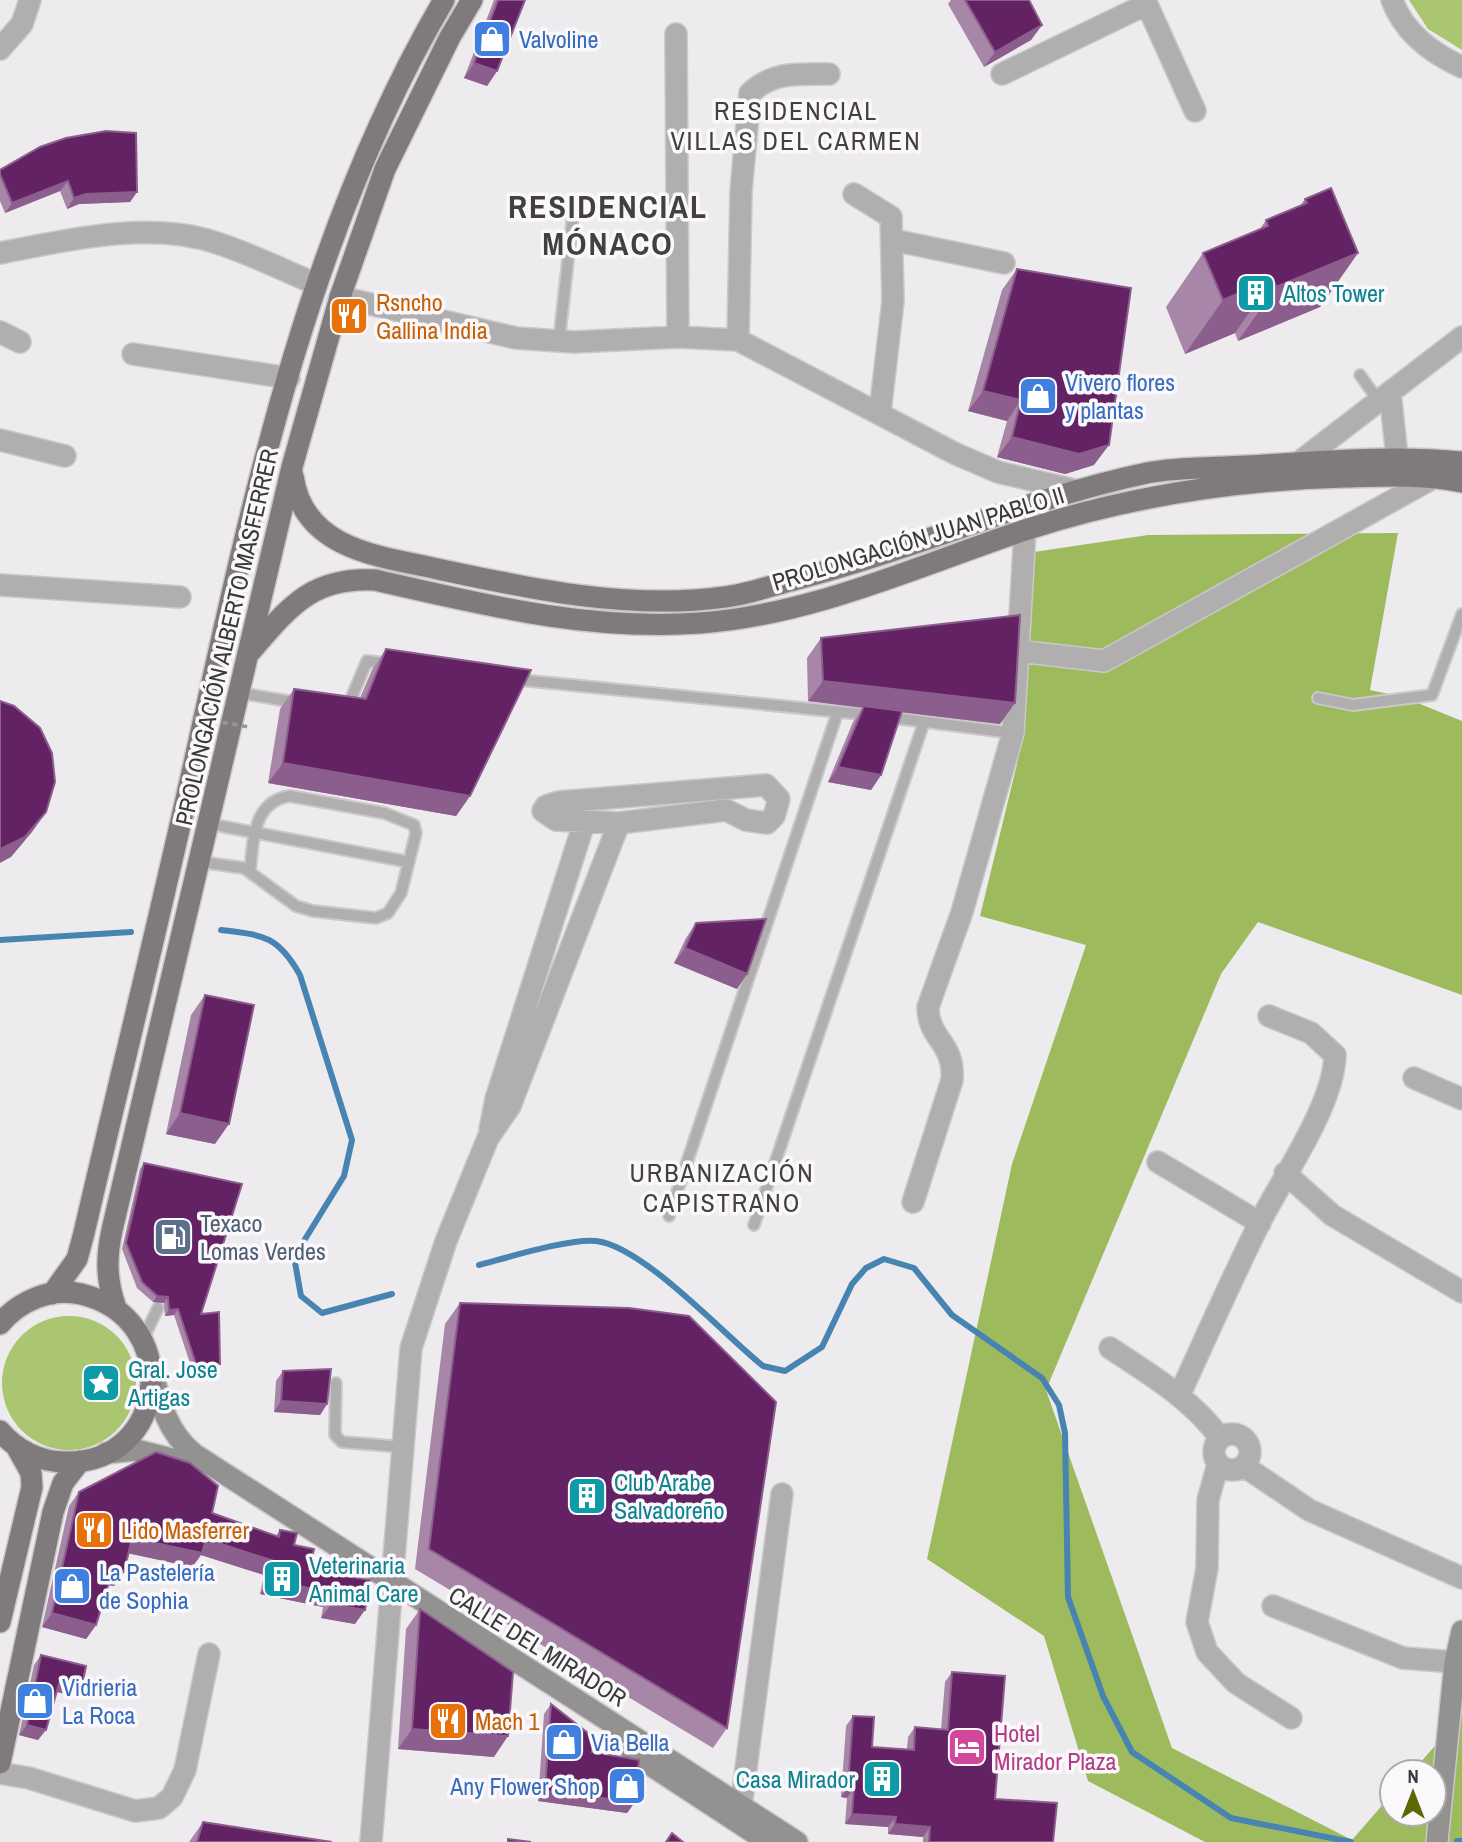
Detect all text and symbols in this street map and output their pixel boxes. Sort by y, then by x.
shop icon: Valvoline [471,18,513,60]
place label: Valvoline [519,23,599,55]
district label: RESIDENCIAL VILLAS DEL CARMEN [670,93,922,158]
district label: RESIDENCIAL MÓNACO [508,185,708,265]
building icon: Altos Tower [1235,272,1277,314]
place label: Altos Tower [1282,277,1385,309]
place label: Rsncho Gallina India [376,286,488,346]
restaurant icon: Rsncho Gallina India [328,295,370,337]
place label: Vivero flores y plantas [1065,366,1175,426]
shop icon: Vivero flores y plantas [1017,375,1059,417]
street label: PROLONGACIÓN ALBERTO MASFERRER [167,446,285,828]
street label: PROLONGACIÓN JUAN PABLO II [768,478,1068,598]
district label: URBANIZACIÓN CAPISTRANO [629,1155,815,1220]
place label: Texaco Lomas Verdes [200,1207,326,1267]
fuel station icon: Texaco Lomas Verdes [152,1216,194,1258]
place label: Gral. Jose Artigas [127,1353,218,1413]
place icon: Gral. Jose Artigas [80,1362,122,1404]
place label: Club Arabe Salvadoreño [614,1466,725,1526]
building icon: Club Arabe Salvadoreño [566,1475,608,1517]
restaurant icon: Lido Masferrer [73,1509,115,1551]
place label: Lido Masferrer [121,1514,249,1546]
place label: Veterinaria Animal Care [308,1549,418,1609]
place label: La Pastelería de Sophia [99,1556,215,1616]
building icon: Veterinaria Animal Care [261,1558,303,1600]
shop icon: La Pastelería de Sophia [51,1565,93,1607]
street label: CALLE DEL MIRADOR [443,1578,633,1714]
place label: Vidrieria La Roca [62,1671,137,1731]
shop icon: Vidrieria La Roca [14,1680,56,1722]
restaurant icon: Mach 1 [427,1700,469,1742]
place label: Mach 1 [475,1705,540,1737]
place label: Hotel Mirador Plaza [994,1717,1117,1777]
shop icon: Via Bella [543,1721,585,1763]
place label: Via Bella [591,1726,669,1758]
hotel icon: Hotel Mirador Plaza [946,1726,988,1768]
building icon: Casa Mirador [861,1758,903,1800]
north arrow [1378,1758,1448,1828]
place label: Casa Mirador [736,1763,855,1795]
text: N [1407,1763,1419,1789]
shop icon: Any Flower Shop [606,1765,648,1807]
place label: Any Flower Shop [449,1770,600,1802]

